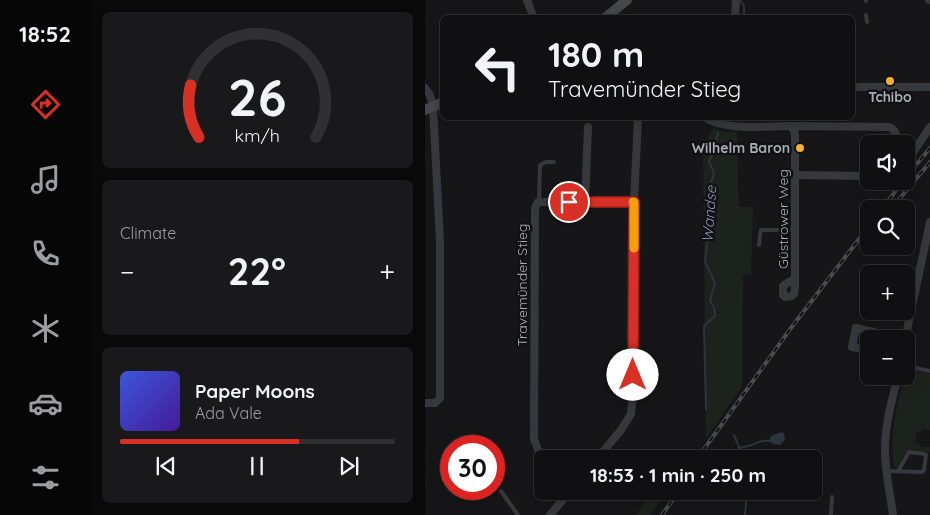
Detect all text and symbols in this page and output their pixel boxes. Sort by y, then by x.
text: 18:52 [19,20,71,48]
text: 180 m [548,32,644,76]
icon: left [465,35,530,100]
text: 26 [228,64,287,129]
text: Travemünder Stieg [548,75,741,103]
marker: Tchibo [884,75,896,87]
icon: directions [28,87,63,122]
place label: Tchibo [868,88,912,106]
text: km/h [235,124,280,146]
map controls [860,135,915,385]
button: sound [860,135,915,190]
place label: Wilhelm Baron [692,139,790,157]
marker: Wilhelm Baron [794,142,806,154]
icon: music [28,162,63,197]
street label: Güstrower Weg [774,169,792,269]
pin [548,181,590,223]
water label: Wandse [698,185,720,243]
icon: arrive [555,188,583,216]
button: search [860,200,915,255]
text: Climate [120,223,176,243]
street label: Travemünder Stieg [513,223,531,347]
icon: phone [28,236,63,271]
text: 22° [228,247,286,295]
text: − [120,254,135,289]
text: + [379,254,395,289]
button: + [860,265,915,320]
icon: climate [28,311,63,346]
button: − [860,330,915,385]
position arrow [606,348,658,400]
text: Paper Moons [195,379,315,403]
icon: car [28,386,63,421]
text: Ada Vale [195,403,262,423]
speed limit sign: 30 [440,435,505,500]
icon: previous [152,452,180,480]
icon: pause [243,452,271,480]
icon: next [335,452,363,480]
icon: filters [28,460,63,495]
text: 18:53 · 1 min · 250 m [590,463,766,487]

